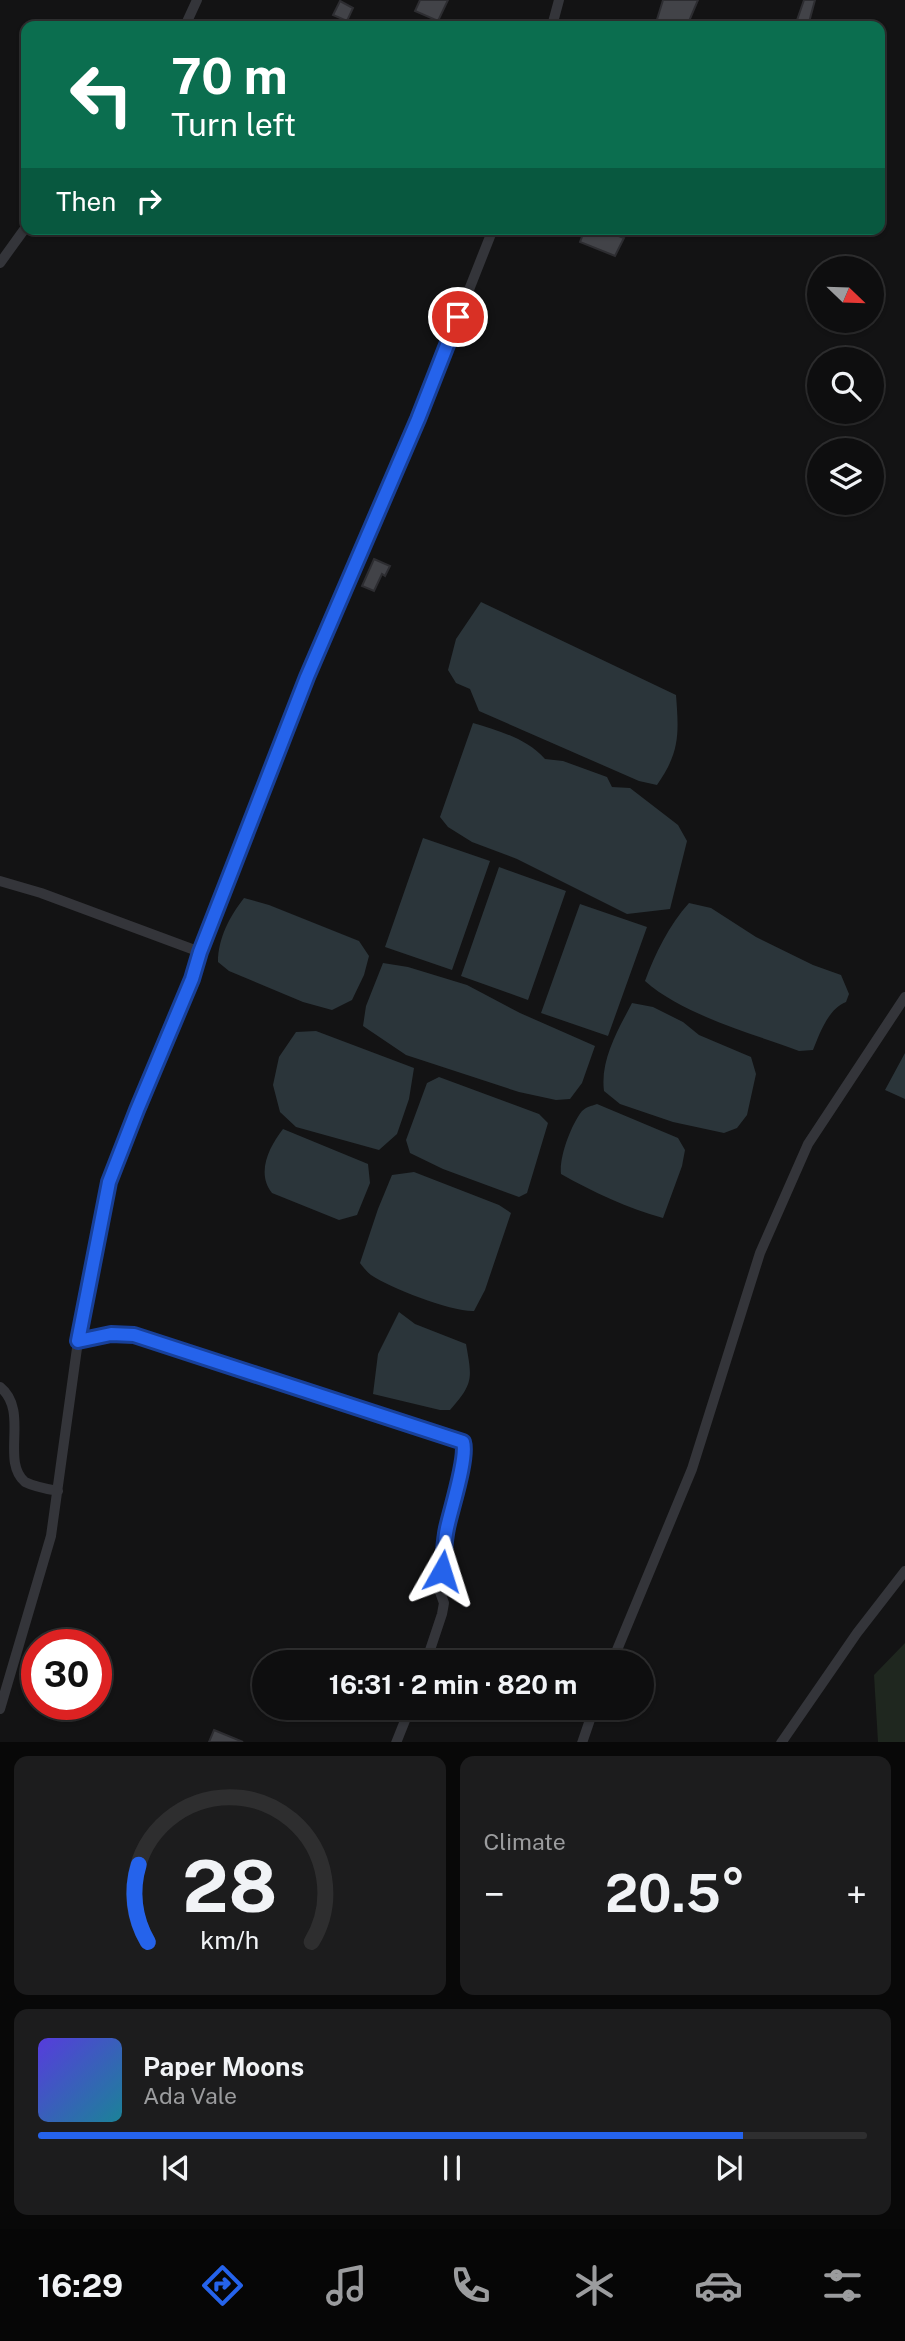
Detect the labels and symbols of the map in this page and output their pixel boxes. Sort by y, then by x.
north arrow [807,256,884,332]
pin [428,287,488,347]
position arrow [405,1534,479,1608]
speed limit sign: 30 [21,1629,112,1720]

